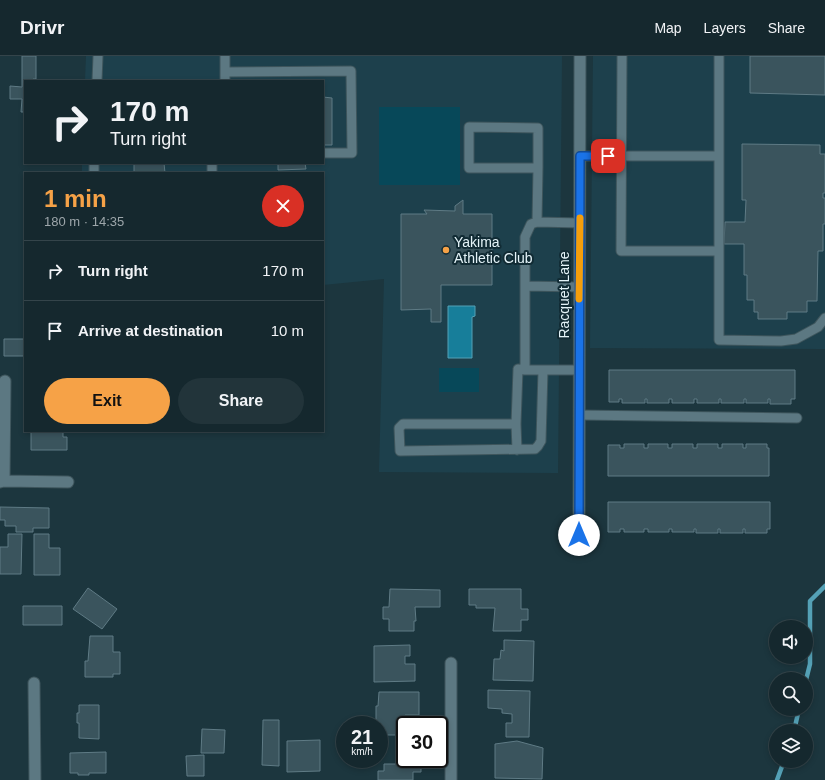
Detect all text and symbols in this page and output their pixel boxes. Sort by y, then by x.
text: Drivr [20,17,64,38]
text: Map [654,20,682,36]
text: Layers [704,20,746,36]
text: Share [768,20,805,36]
icon: right [44,96,96,148]
text: 170 m [110,96,189,127]
text: Turn right [110,129,186,149]
pin [591,139,625,173]
icon: arrive [597,145,619,167]
text: 1 min [44,185,107,212]
button: close [262,185,304,227]
text: 180 m · 14:35 [44,214,124,229]
place label: Yakima Athletic Club [454,234,533,266]
marker: Yakima Athletic Club [441,245,451,255]
street label: Racquet Lane [556,251,572,339]
icon: right [44,260,66,282]
text: Turn right [78,262,148,279]
text: 170 m [262,262,304,279]
icon: arrive [44,320,66,342]
text: Arrive at destination [78,322,223,339]
text: 10 m [271,322,304,339]
button: Exit [44,378,170,424]
button: Share [178,378,304,424]
position arrow [558,514,600,556]
map controls [769,620,813,768]
button: sound [769,620,813,664]
button: search [769,672,813,716]
speed limit sign: 30 [396,716,448,768]
button: layers [769,724,813,768]
text: 21 [351,726,373,748]
text: km/h [351,746,373,757]

